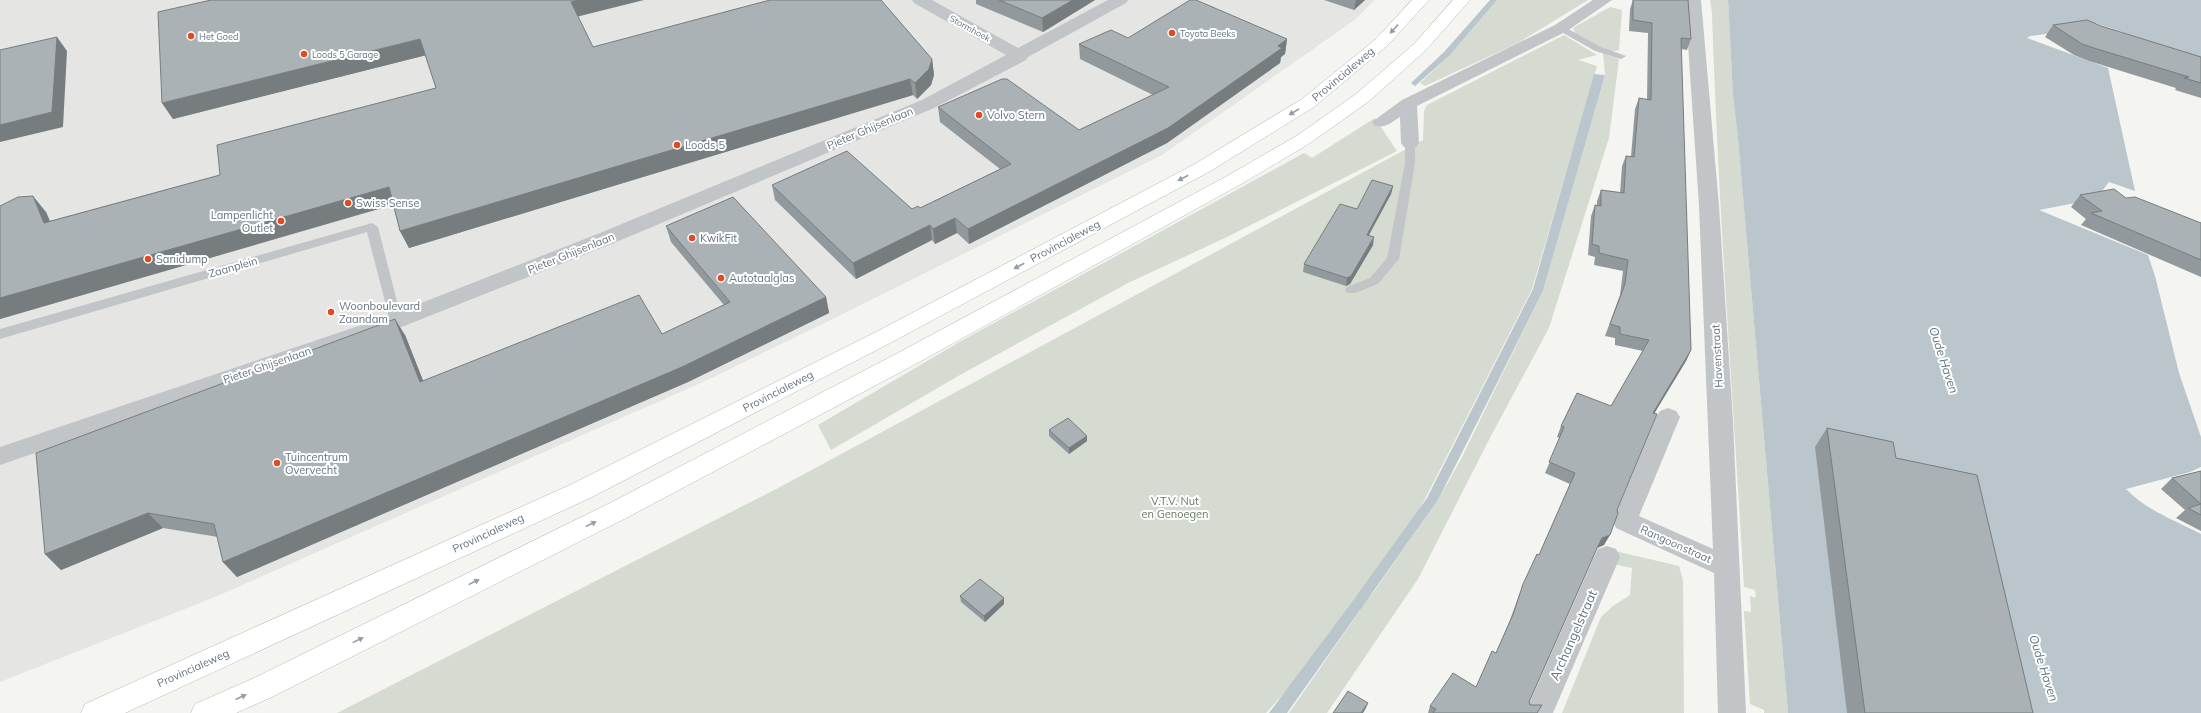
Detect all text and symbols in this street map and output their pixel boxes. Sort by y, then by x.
street label: Stormhoek [948,12,993,44]
one-way arrow [1389,24,1399,34]
marker: Toyota Beeks [1167,28,1177,38]
place label: Toyota Beeks [1180,28,1235,40]
marker: Het Goed [186,31,196,41]
place label: Het Goed [199,31,238,42]
street label: Provincialeweg [1309,44,1377,104]
marker: Loods 5 Garage [299,49,309,59]
place label: Loods 5 Garage [312,49,378,60]
street label: Pieter Ghijsenlaan [825,104,915,152]
place label: Volvo Stern [987,108,1045,122]
one-way arrow [1288,108,1300,115]
marker: Volvo Stern [974,110,984,120]
place label: Loods 5 [685,138,725,152]
marker: Loods 5 [672,140,682,150]
one-way arrow [1177,175,1189,182]
place label: Swiss Sense [356,196,419,210]
marker: Swiss Sense [343,198,353,208]
place label: Lampenlicht Outlet [211,208,273,235]
marker: Lampenlicht Outlet [276,216,286,226]
street label: Provincialeweg [1028,217,1102,265]
street label: Pieter Ghijsenlaan [526,229,616,277]
place label: KwikFit [700,231,737,245]
marker: KwikFit [687,233,697,243]
place label: Sanidump [156,252,208,266]
street label: Zaanplein [207,253,259,281]
marker: Sanidump [143,254,153,264]
one-way arrow [1013,262,1024,269]
place label: Autotaalglas [729,271,794,285]
marker: Autotaalglas [716,273,726,283]
place label: Woonboulevard Zaandam [339,299,420,326]
marker: Woonboulevard Zaandam [326,307,336,317]
street label: Havenstraat [1708,324,1726,388]
water label: Oude Haven [1926,325,1962,395]
street label: Pieter Ghijsenlaan [221,343,313,387]
street label: Provincialeweg [740,367,816,415]
place label: Tuincentrum Overvecht [285,450,348,477]
marker: Tuincentrum Overvecht [272,458,282,468]
park label: V.T.V. Nut en Genoegen [1141,494,1209,521]
street label: Provincialeweg [450,510,526,556]
one-way arrow [585,521,596,527]
street label: Rangoonstraat [1638,522,1714,566]
one-way arrow [469,579,480,585]
street label: Archangelstraat [1546,587,1600,683]
water label: Oude Haven [2026,633,2062,703]
one-way arrow [352,637,364,643]
street label: Provincialeweg [155,646,231,690]
one-way arrow [235,694,247,700]

